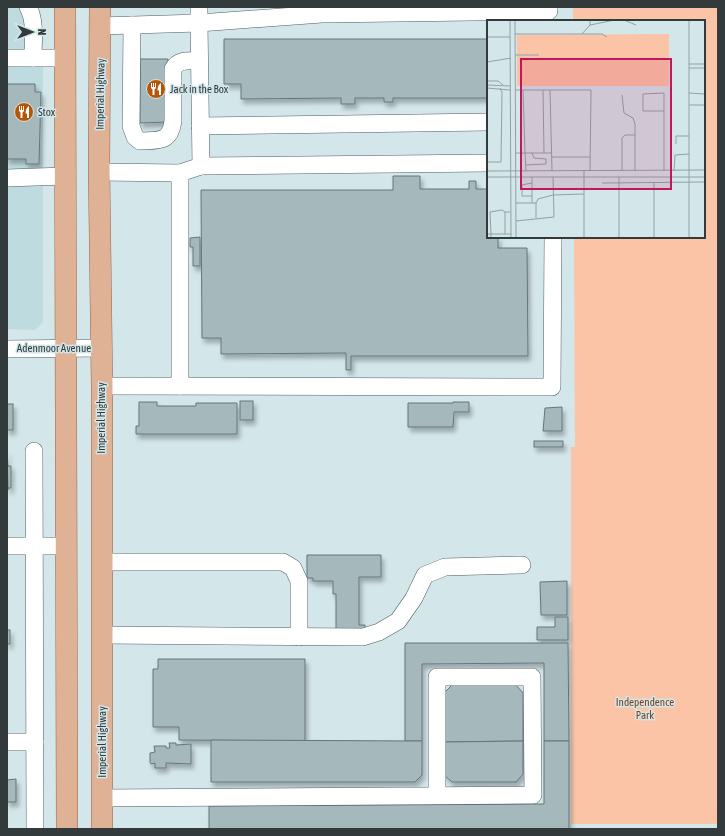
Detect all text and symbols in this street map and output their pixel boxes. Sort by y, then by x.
north arrow [12,12,52,52]
inset map [487,20,705,238]
text: N [36,29,48,35]
street label: Imperial Highway [93,58,107,130]
restaurant icon: Jack in the Box [145,78,167,100]
place label: Jack in the Box [170,83,229,95]
restaurant icon: Stox [13,101,35,123]
place label: Stox [38,106,56,118]
street label: Adenmoor Avenue [17,342,91,354]
street label: Imperial Highway [95,382,107,454]
park label: Independence Park [616,696,674,721]
street label: Imperial Highway [96,706,108,778]

